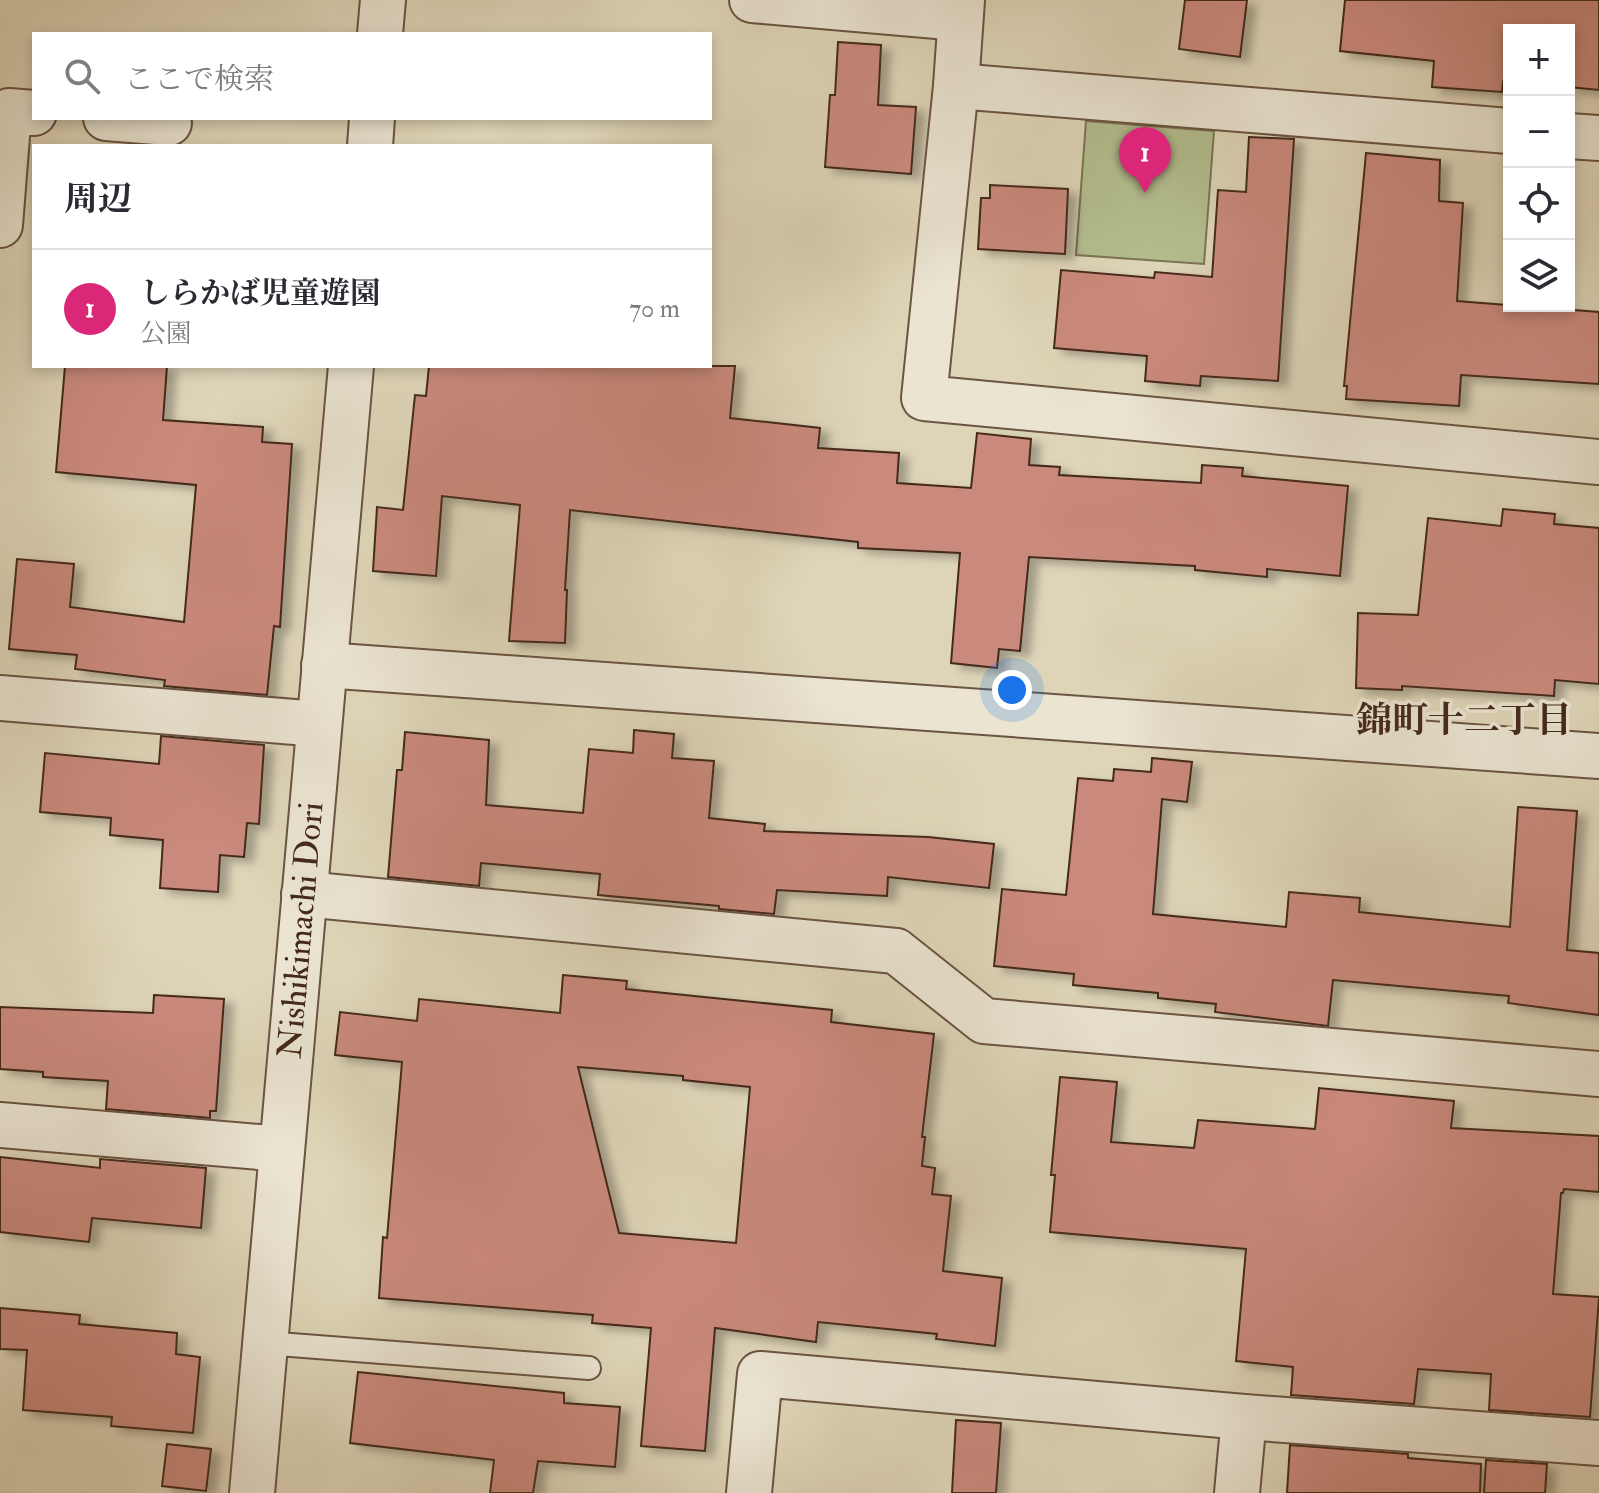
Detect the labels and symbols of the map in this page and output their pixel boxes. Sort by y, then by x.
pin: 1 [1119,127,1171,193]
your location [992,670,1032,710]
district label: 錦町十二丁目 [1356,698,1572,743]
street label: Nishikimachi Dori [268,800,334,1060]

